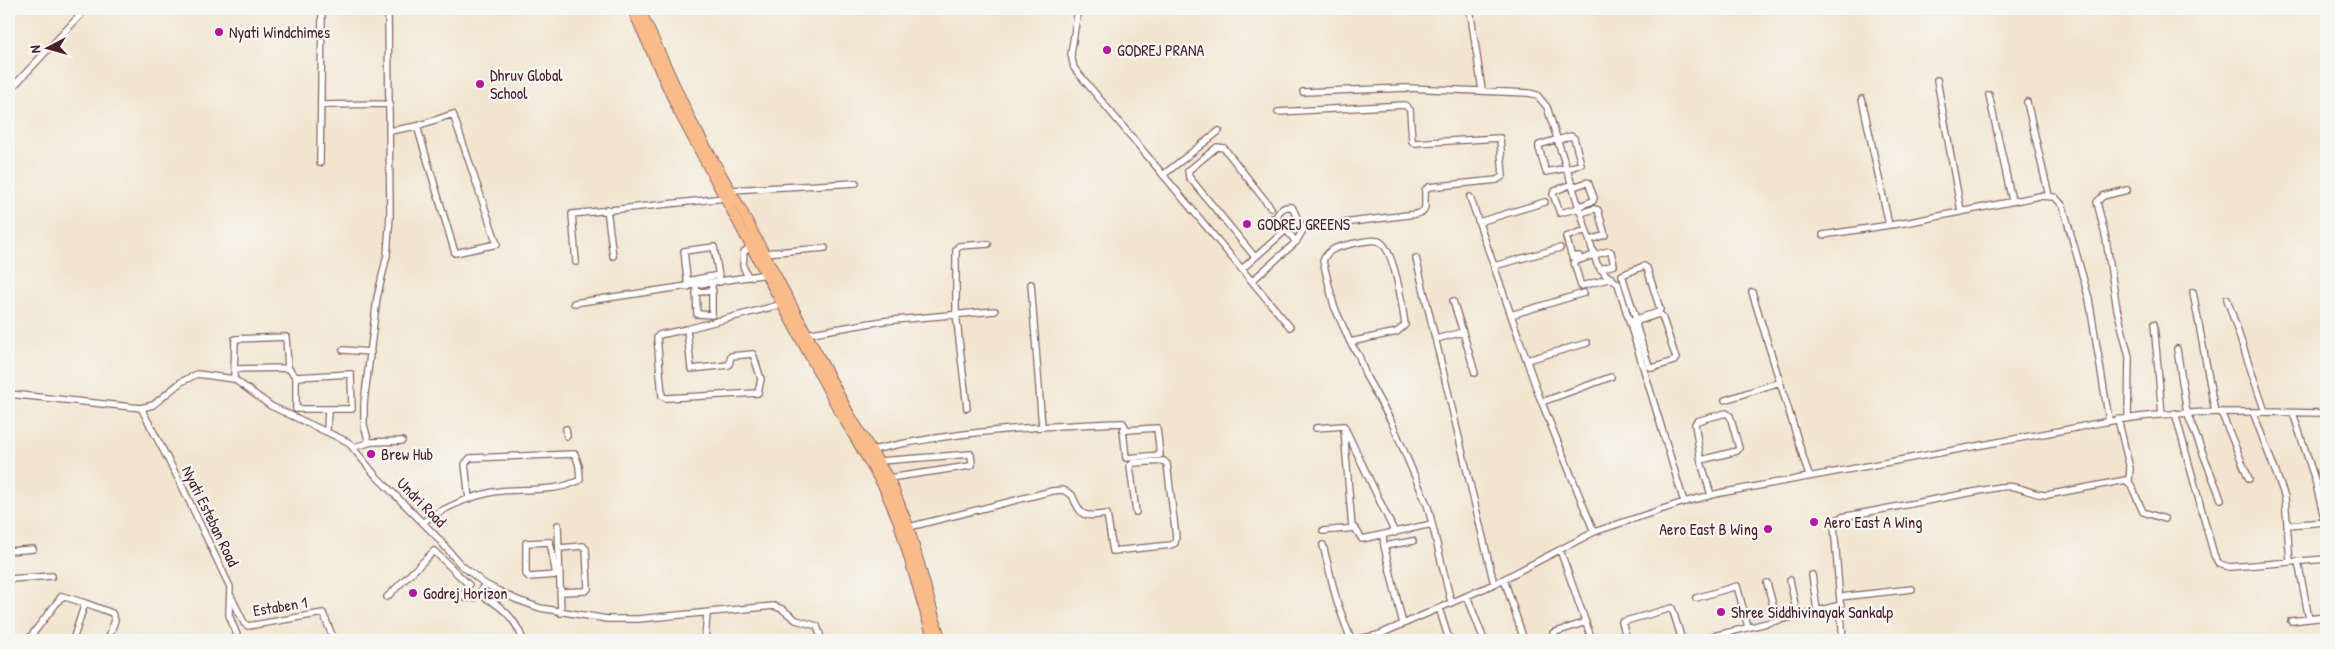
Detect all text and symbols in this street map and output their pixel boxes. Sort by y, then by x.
place label: Nyati Windchimes [229,21,330,43]
north arrow [22,22,72,72]
marker: Nyati Windchimes [213,26,225,38]
place label: GODREJ PRANA [1117,39,1204,61]
text: N [25,44,44,54]
marker: GODREJ PRANA [1101,44,1113,56]
place label: Dhruv Global School [490,64,563,104]
marker: Dhruv Global School [474,78,486,90]
place label: GODREJ GREENS [1257,213,1351,235]
marker: GODREJ GREENS [1241,218,1253,230]
place label: Brew Hub [381,443,433,465]
marker: Brew Hub [365,448,377,460]
street label: Nyati Esteban Road [177,462,245,570]
street label: Undri Road [392,472,452,532]
place label: Aero East A Wing [1824,511,1922,533]
marker: Aero East A Wing [1808,516,1820,528]
place label: Aero East B Wing [1659,518,1758,540]
marker: Aero East B Wing [1762,523,1774,535]
place label: Godrej Horizon [423,582,508,604]
marker: Godrej Horizon [407,587,419,599]
street label: Estaben 1 [251,591,309,621]
place label: Shree Siddhivinayak Sankalp [1731,601,1893,623]
marker: Shree Siddhivinayak Sankalp [1715,606,1727,618]

